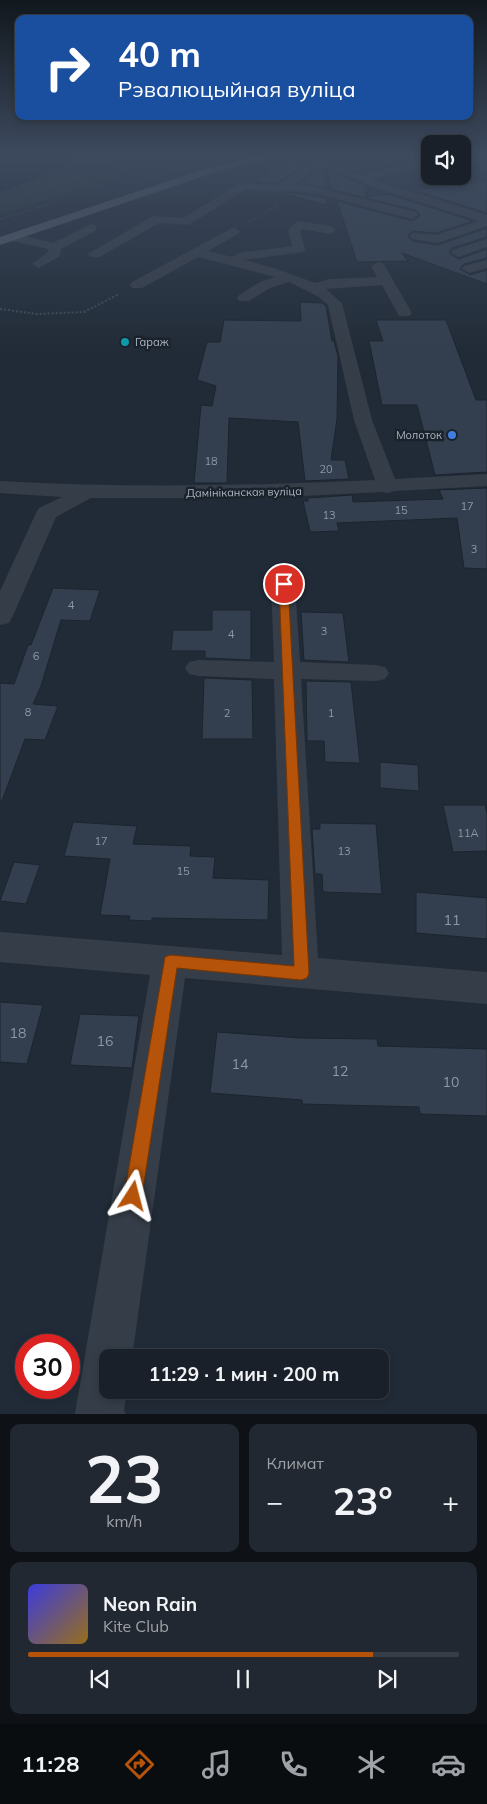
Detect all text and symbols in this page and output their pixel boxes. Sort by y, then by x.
text: 40 m [118,32,201,76]
icon: right [35,35,100,100]
text: Рэвалюцыйная вуліца [118,75,356,103]
map controls [421,135,471,185]
button: sound [421,135,471,185]
place label: Гараж [135,335,169,349]
marker: Гараж [119,336,131,348]
place label: Молоток [396,428,442,442]
marker: Молоток [446,429,458,441]
house number: 18 [204,454,218,468]
house number: 20 [319,462,333,476]
street label: Дамініканская вуліца [186,484,302,500]
house number: 17 [460,499,474,513]
house number: 15 [394,503,408,517]
house number: 13 [322,508,336,522]
house number: 3 [471,542,477,556]
pin [263,563,305,605]
icon: arrive [270,570,298,598]
house number: 4 [68,598,75,612]
house number: 3 [321,624,327,638]
house number: 4 [228,627,235,641]
house number: 6 [33,649,40,663]
house number: 8 [25,705,32,719]
house number: 2 [224,706,231,720]
house number: 1 [328,706,334,720]
house number: 11А [457,826,479,840]
house number: 17 [94,834,108,848]
house number: 13 [337,844,351,858]
house number: 15 [176,864,190,878]
house number: 11 [444,911,460,929]
house number: 18 [10,1024,26,1042]
house number: 16 [97,1032,113,1050]
house number: 14 [232,1055,249,1073]
house number: 12 [332,1062,348,1080]
house number: 10 [443,1073,459,1091]
position arrow [106,1169,158,1221]
speed limit sign: 30 [15,1334,80,1399]
text: 11:29 · 1 мин · 200 m [149,1362,339,1386]
text: 23 [85,1438,163,1519]
text: Климат [267,1453,324,1473]
text: 23° [333,1477,393,1525]
text: − [267,1484,283,1519]
text: + [442,1484,459,1519]
text: km/h [106,1511,142,1531]
text: Neon Rain [103,1592,197,1616]
text: Kite Club [103,1616,169,1636]
icon: previous [86,1665,114,1693]
icon: pause [229,1665,257,1693]
icon: next [373,1665,401,1693]
icon: directions [122,1747,157,1782]
icon: music [199,1747,234,1782]
icon: phone [276,1747,311,1782]
icon: climate [354,1747,389,1782]
icon: car [431,1747,466,1782]
text: 11:28 [21,1750,79,1778]

